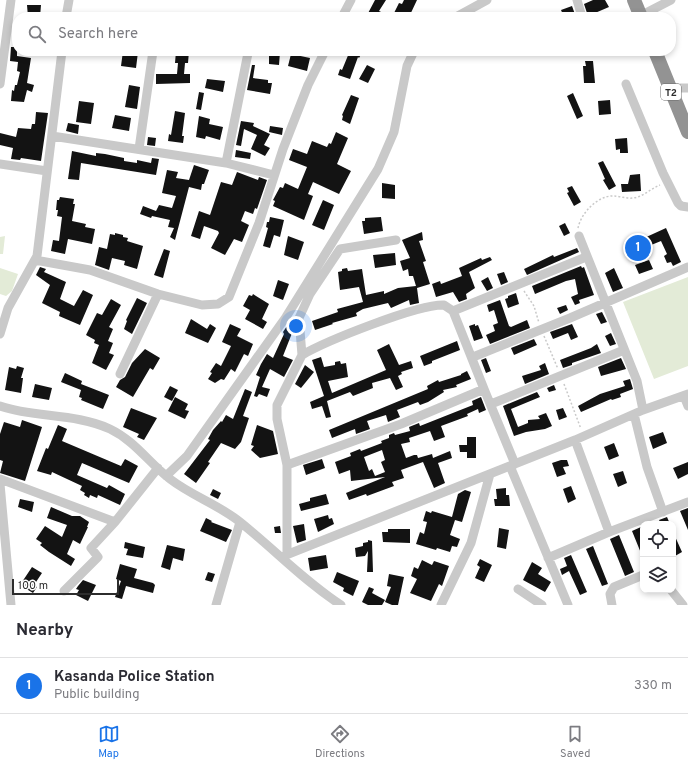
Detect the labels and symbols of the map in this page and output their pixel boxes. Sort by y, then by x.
road number: T2 [661,84,681,100]
pin: 1 [625,233,651,263]
your location [286,316,306,336]
scale bar [12,577,119,596]

